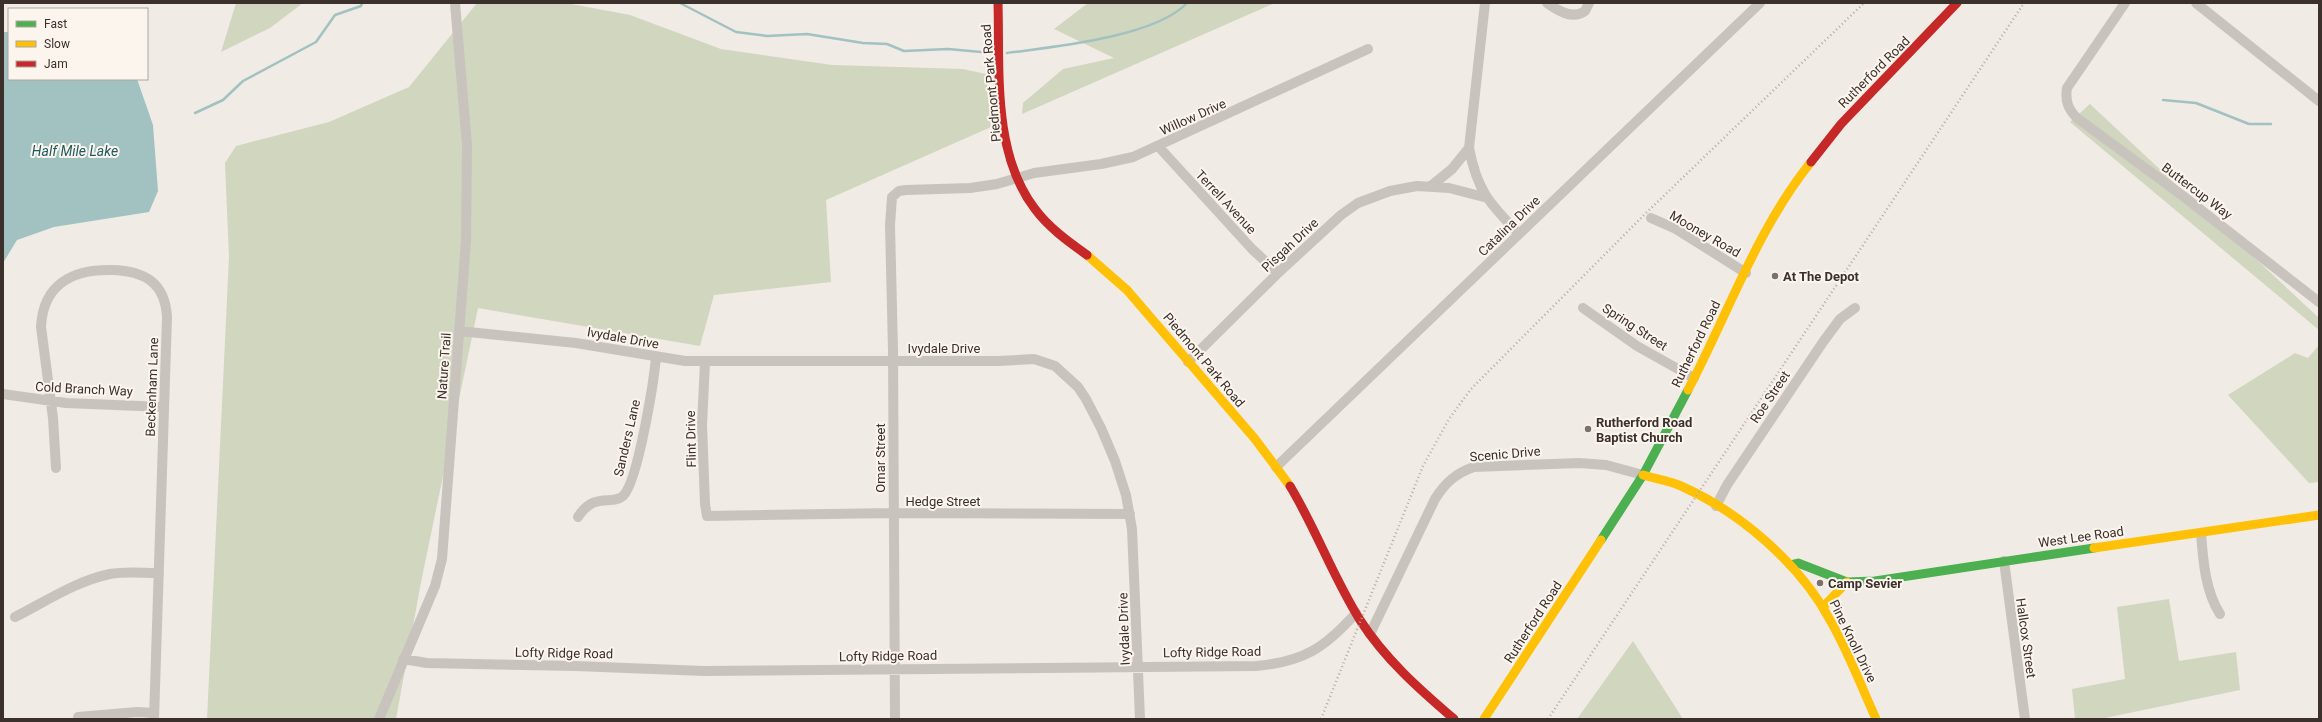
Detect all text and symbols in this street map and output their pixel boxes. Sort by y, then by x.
legend [8,8,148,80]
text: Fast [44,17,67,31]
street label: Piedmont Park Road [978,23,1004,143]
street label: Rutherford Road [1835,33,1913,111]
text: Slow [44,37,70,51]
text: Jam [44,57,68,71]
street label: Willow Drive [1158,96,1228,138]
water label: Half Mile Lake [32,143,118,159]
street label: Buttercup Way [2159,160,2235,222]
street label: Terrell Avenue [1193,167,1259,237]
street label: Catalina Drive [1475,193,1543,259]
street label: Mooney Road [1667,208,1743,260]
street label: Pisgah Drive [1259,215,1322,275]
place label: At The Depot [1783,269,1860,284]
marker: At The Depot [1770,271,1780,281]
street label: Rutherford Road [1669,298,1723,390]
street label: Spring Street [1600,300,1670,354]
street label: Piedmont Park Road [1160,310,1248,410]
street label: Ivydale Drive [586,324,660,352]
street label: Nature Trail [434,332,454,400]
street label: Beckenham Lane [143,337,161,437]
street label: Ivydale Drive [908,341,980,356]
street label: Roe Street [1747,368,1793,426]
street label: Cold Branch Way [35,379,133,399]
street label: Sanders Lane [611,398,643,478]
street label: Flint Drive [683,410,699,468]
place label: Rutherford Road Baptist Church [1596,415,1692,445]
street label: Omar Street [873,423,888,493]
marker: Rutherford Road Baptist Church [1583,424,1593,434]
street label: Scenic Drive [1469,443,1541,465]
street label: Hedge Street [905,494,981,509]
street label: West Lee Road [2037,524,2125,550]
place label: Camp Sevier [1828,576,1902,591]
street label: Rutherford Road [1501,578,1565,666]
marker: Camp Sevier [1815,578,1825,588]
street label: Ivydale Drive [1115,592,1133,666]
street label: Pine Knoll Drive [1827,597,1880,685]
street label: Hallcox Street [2013,597,2039,679]
street label: Lofty Ridge Road [1163,644,1261,660]
street label: Lofty Ridge Road [515,645,613,661]
street label: Lofty Ridge Road [839,648,937,664]

